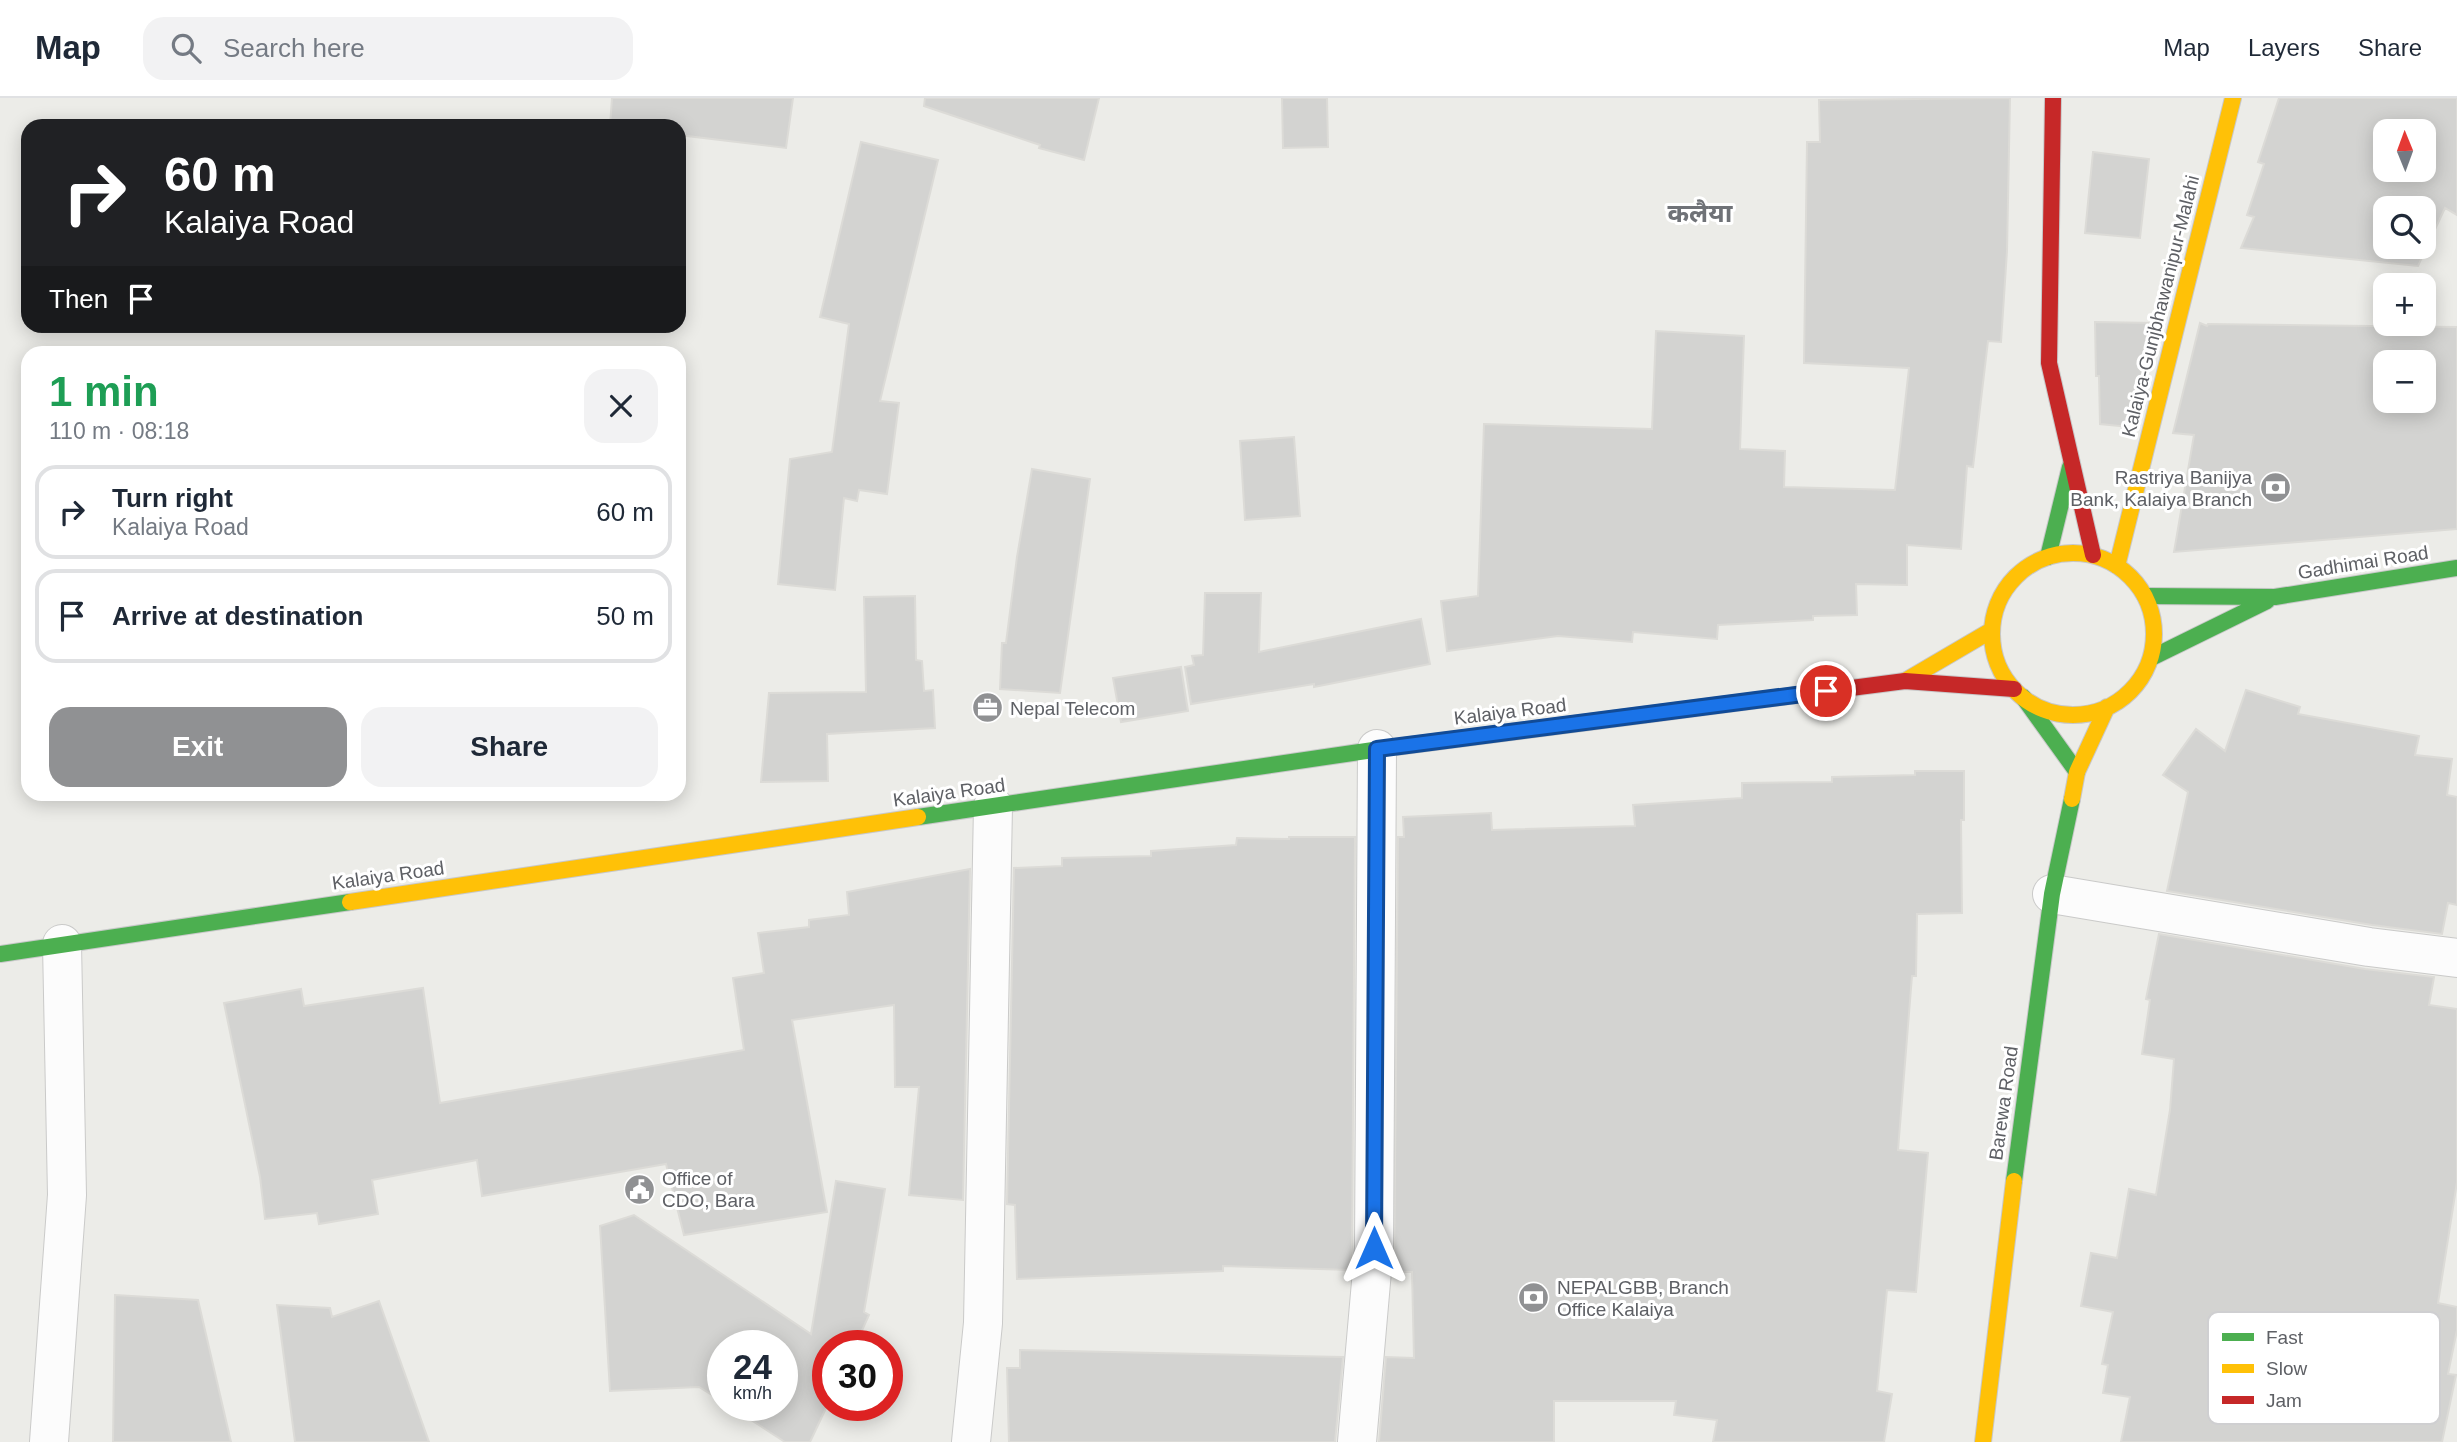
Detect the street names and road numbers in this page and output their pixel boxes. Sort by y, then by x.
street label: Kalaiya-Gunjbhawanipur-Malahi [2118,173,2203,439]
street label: Gadhimai Road [2296,542,2430,583]
street label: Kalaiya Road [1453,694,1567,729]
street label: Kalaiya Road [892,774,1006,811]
street label: Kalaiya Road [331,857,445,894]
street label: Barewa Road [1985,1045,2022,1162]

